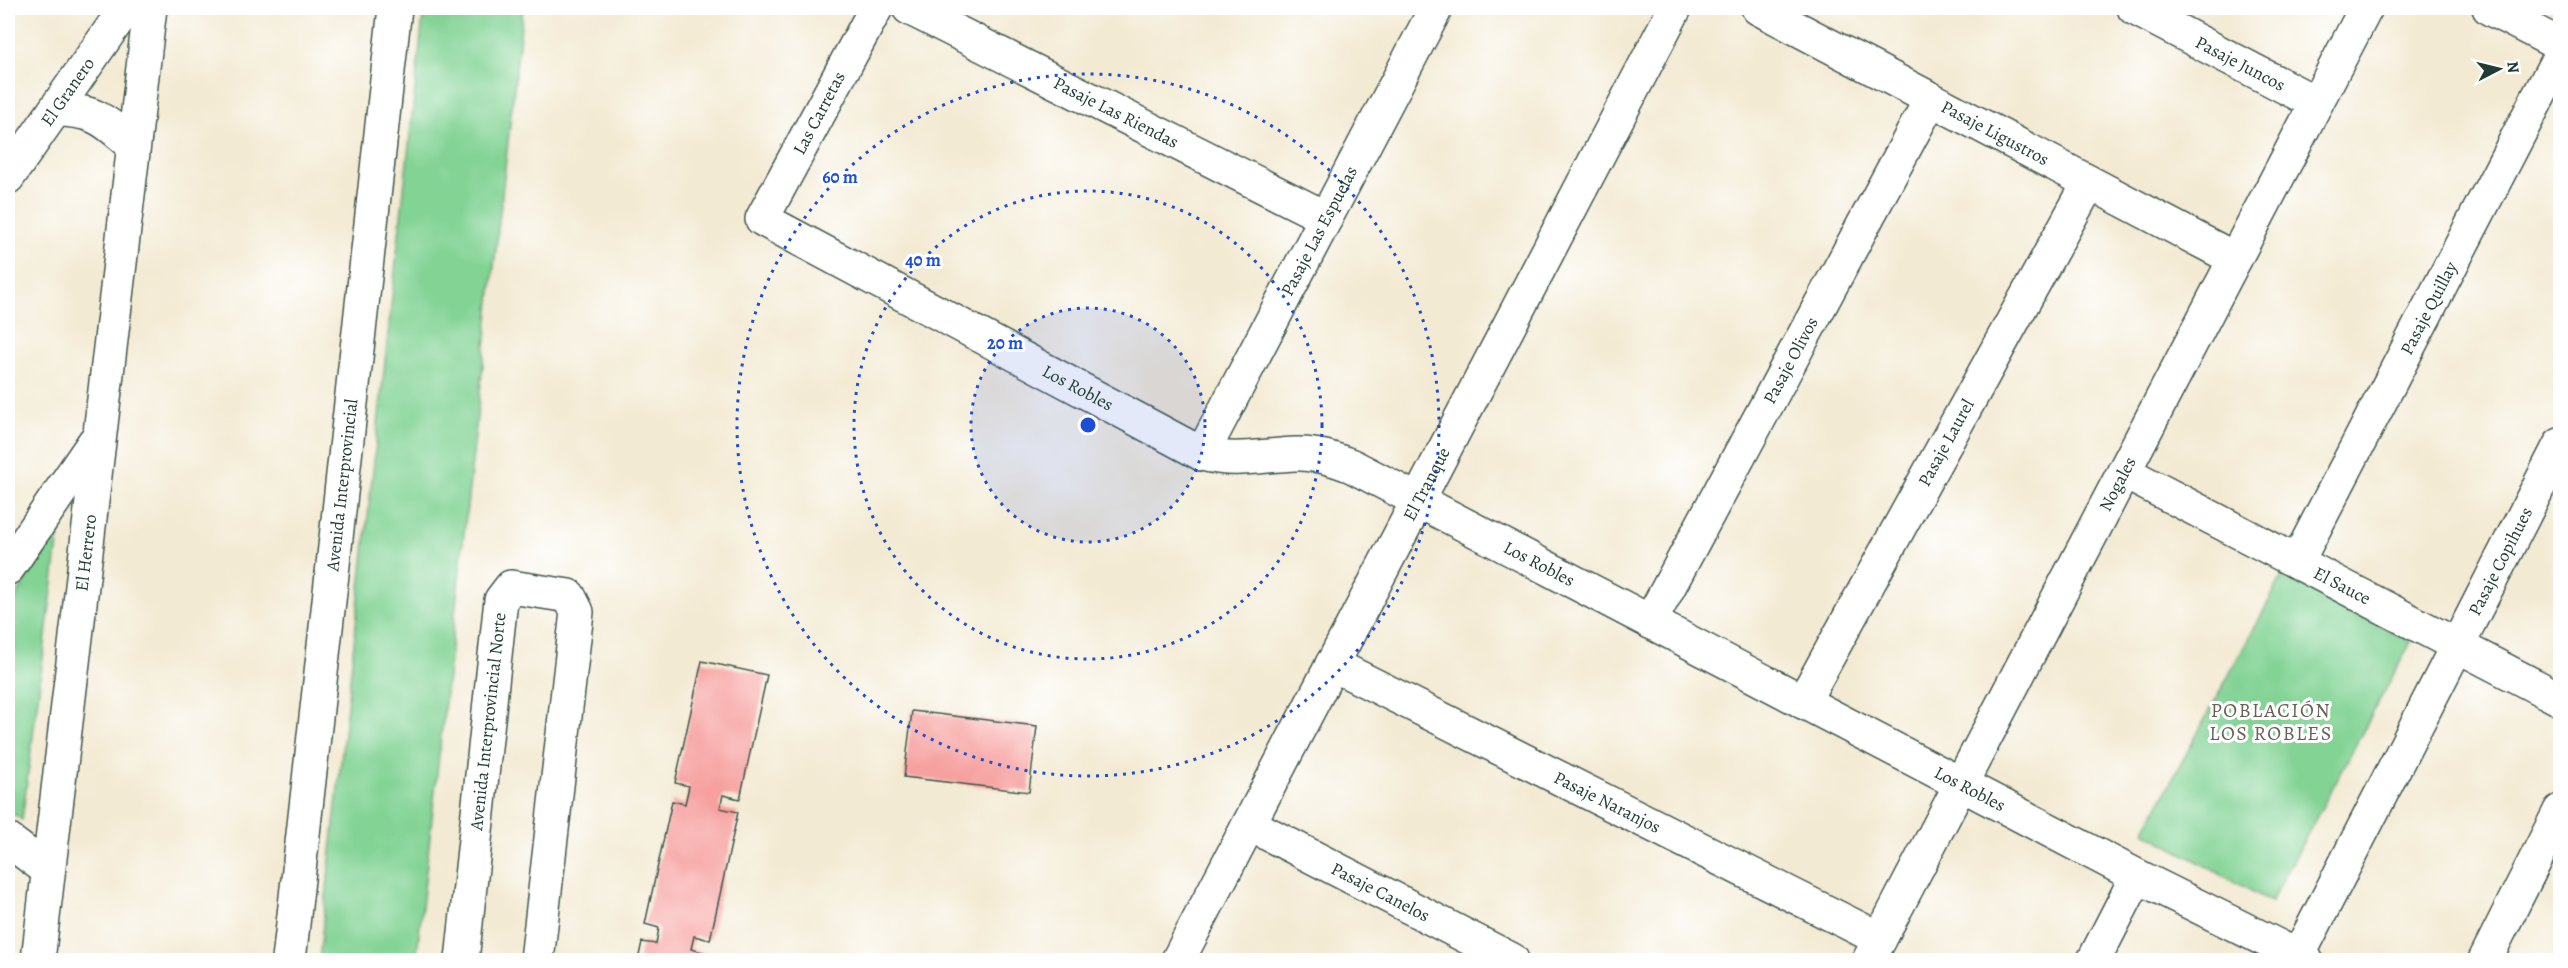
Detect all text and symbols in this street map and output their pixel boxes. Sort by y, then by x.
street label: Pasaje Juncos [2191,30,2290,97]
north arrow [2469,39,2529,99]
street label: El Granero [35,52,100,131]
text: N [2501,60,2525,75]
street label: Las Carretas [787,67,851,159]
street label: Pasaje Las Riendas [1050,71,1183,154]
street label: Pasaje Ligustros [1937,94,2053,171]
street label: Pasaje Las Espuelas [1275,162,1363,300]
text: 60 m [822,165,858,189]
text: 40 m [905,248,941,272]
street label: Pasaje Quillay [2395,256,2463,359]
street label: Pasaje Olivos [1757,313,1824,408]
text: 20 m [987,331,1023,355]
street label: Los Robles [1038,359,1118,417]
street label: Pasaje Laurel [1912,394,1980,491]
street label: Avenida Interprovincial [320,397,363,573]
centre of rings [1078,415,1098,435]
street label: El Tranque [1397,443,1456,525]
street label: Nogales [2093,452,2142,515]
street label: Pasaje Copihues [2463,503,2538,620]
street label: El Herrero [69,513,102,593]
street label: Los Robles [1499,535,1579,592]
street label: El Sauce [2309,561,2375,610]
street label: Avenida Interprovincial Norte [464,611,512,833]
district label: POBLACIÓN LOS ROBLES [2209,697,2333,747]
street label: Los Robles [1930,760,2010,817]
street label: Pasaje Naranjos [1550,765,1665,839]
street label: Pasaje Canelos [1327,857,1434,927]

